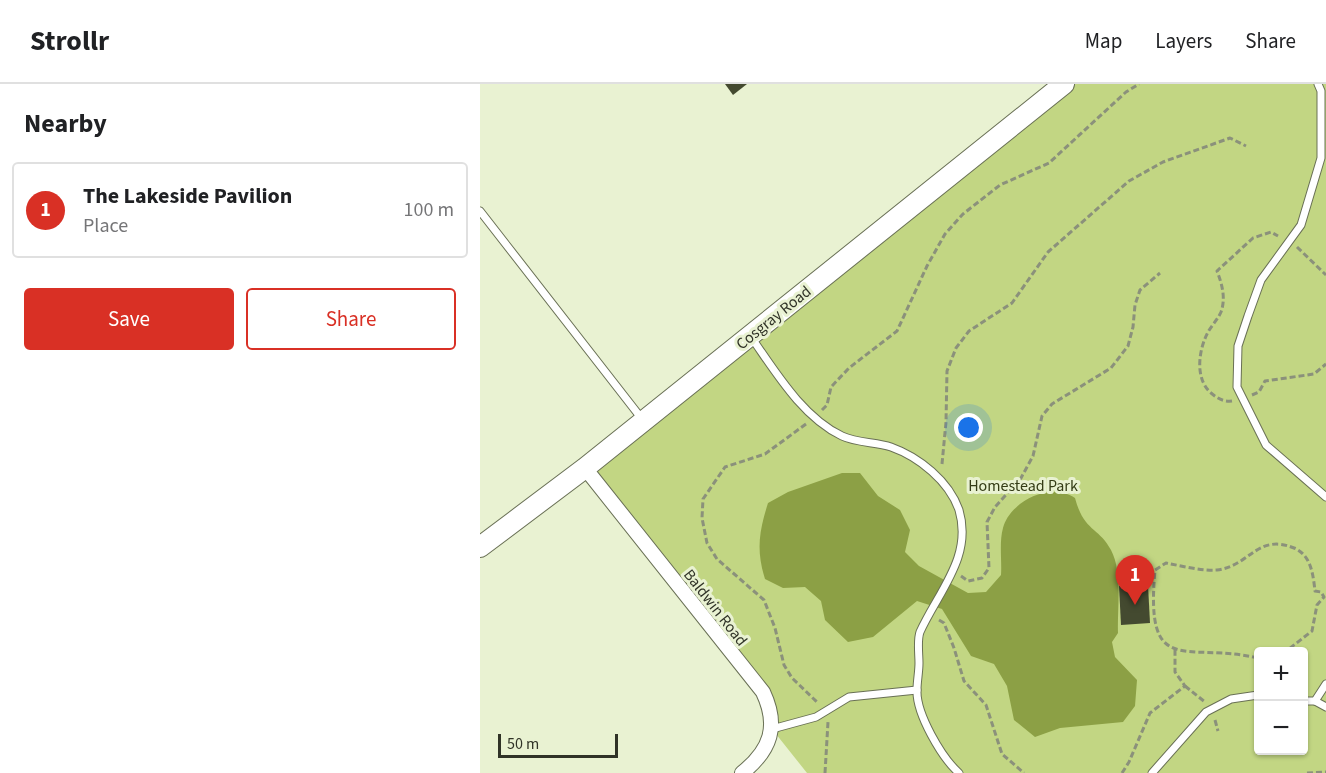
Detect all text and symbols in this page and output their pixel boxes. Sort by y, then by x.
text: Strollr [30,21,109,61]
text: Map [1085,26,1122,56]
text: Layers [1155,26,1212,56]
text: Share [1245,26,1296,56]
text: Nearby [24,105,107,142]
text: The Lakeside Pavilion [83,180,292,212]
text: 1 [40,196,51,224]
text: 100 m [404,196,454,224]
text: Place [83,212,128,240]
street label: Cosgray Road [731,281,816,355]
button: Save [24,288,234,350]
button: Share [246,288,456,350]
your location [954,413,983,442]
park label: Homestead Park [968,475,1078,497]
pin: 1 [1116,556,1154,605]
street label: Baldwin Road [678,565,752,651]
map controls [1254,647,1308,755]
button: + [1254,647,1308,701]
button: − [1254,701,1308,755]
scale bar [498,731,618,758]
text: 50 m [507,733,539,755]

